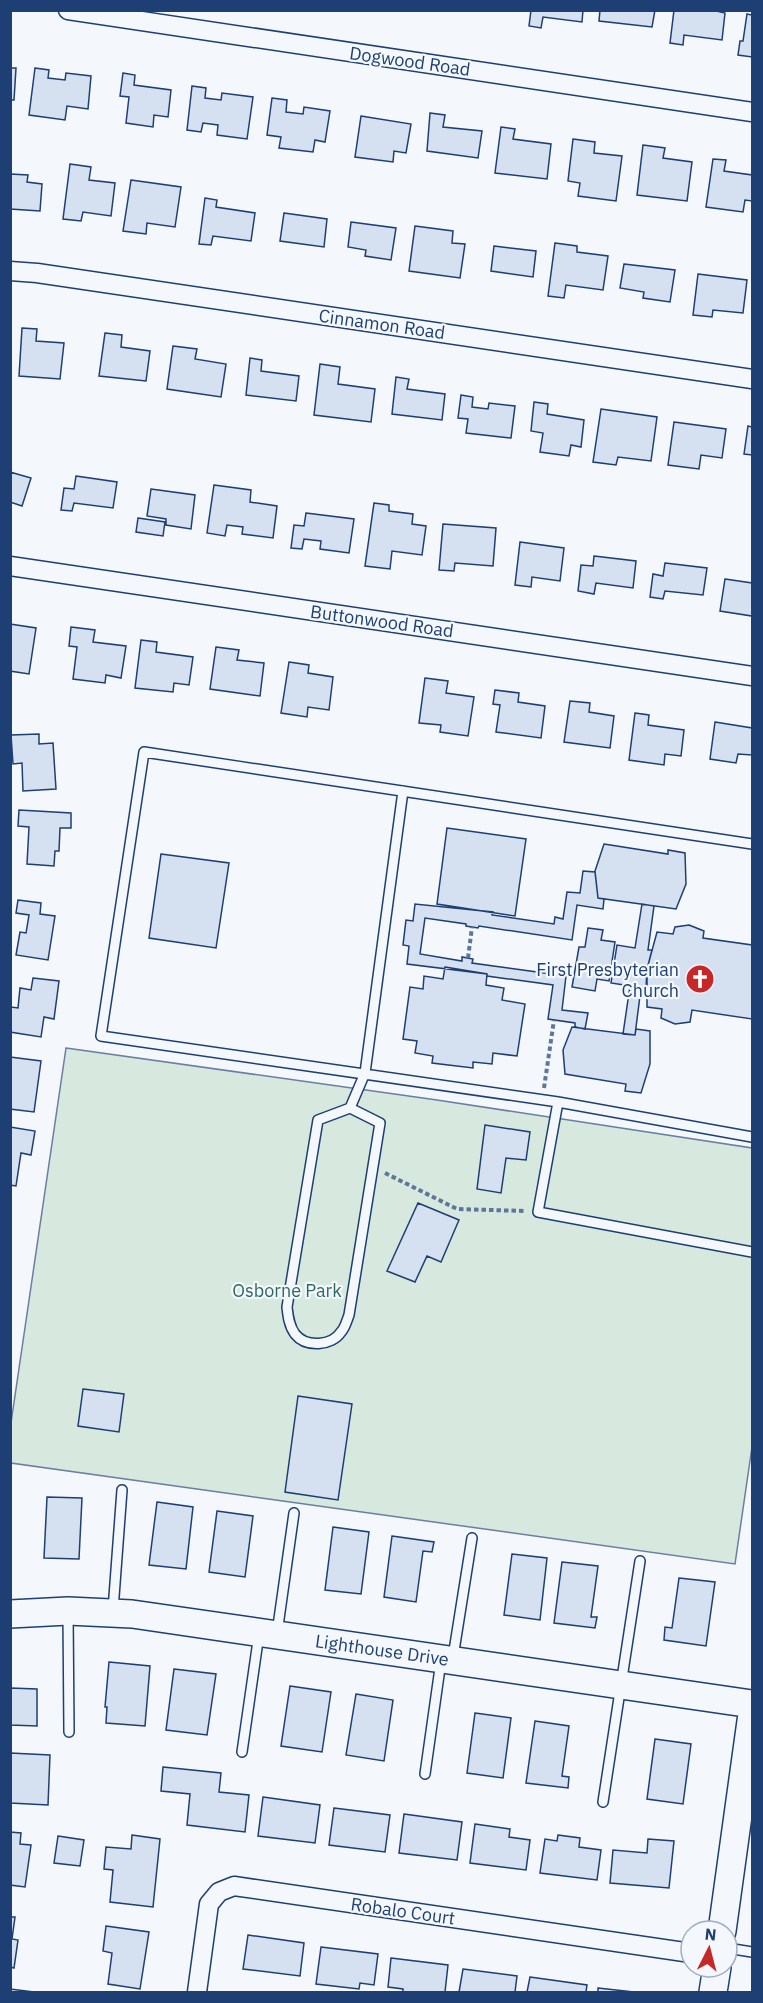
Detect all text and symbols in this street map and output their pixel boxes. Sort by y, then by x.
street label: Dogwood Road [348,41,472,81]
street label: Cinnamon Road [317,304,447,344]
street label: Buttonwood Road [309,600,455,642]
place label: First Presbyterian Church [536,958,679,1002]
church icon: First Presbyterian Church [684,963,716,995]
park label: Osborne Park [232,1279,342,1302]
street label: Lighthouse Drive [314,1629,450,1671]
street label: Robalo Court [349,1892,457,1930]
north arrow [679,1919,739,1979]
text: N [704,1924,717,1945]

